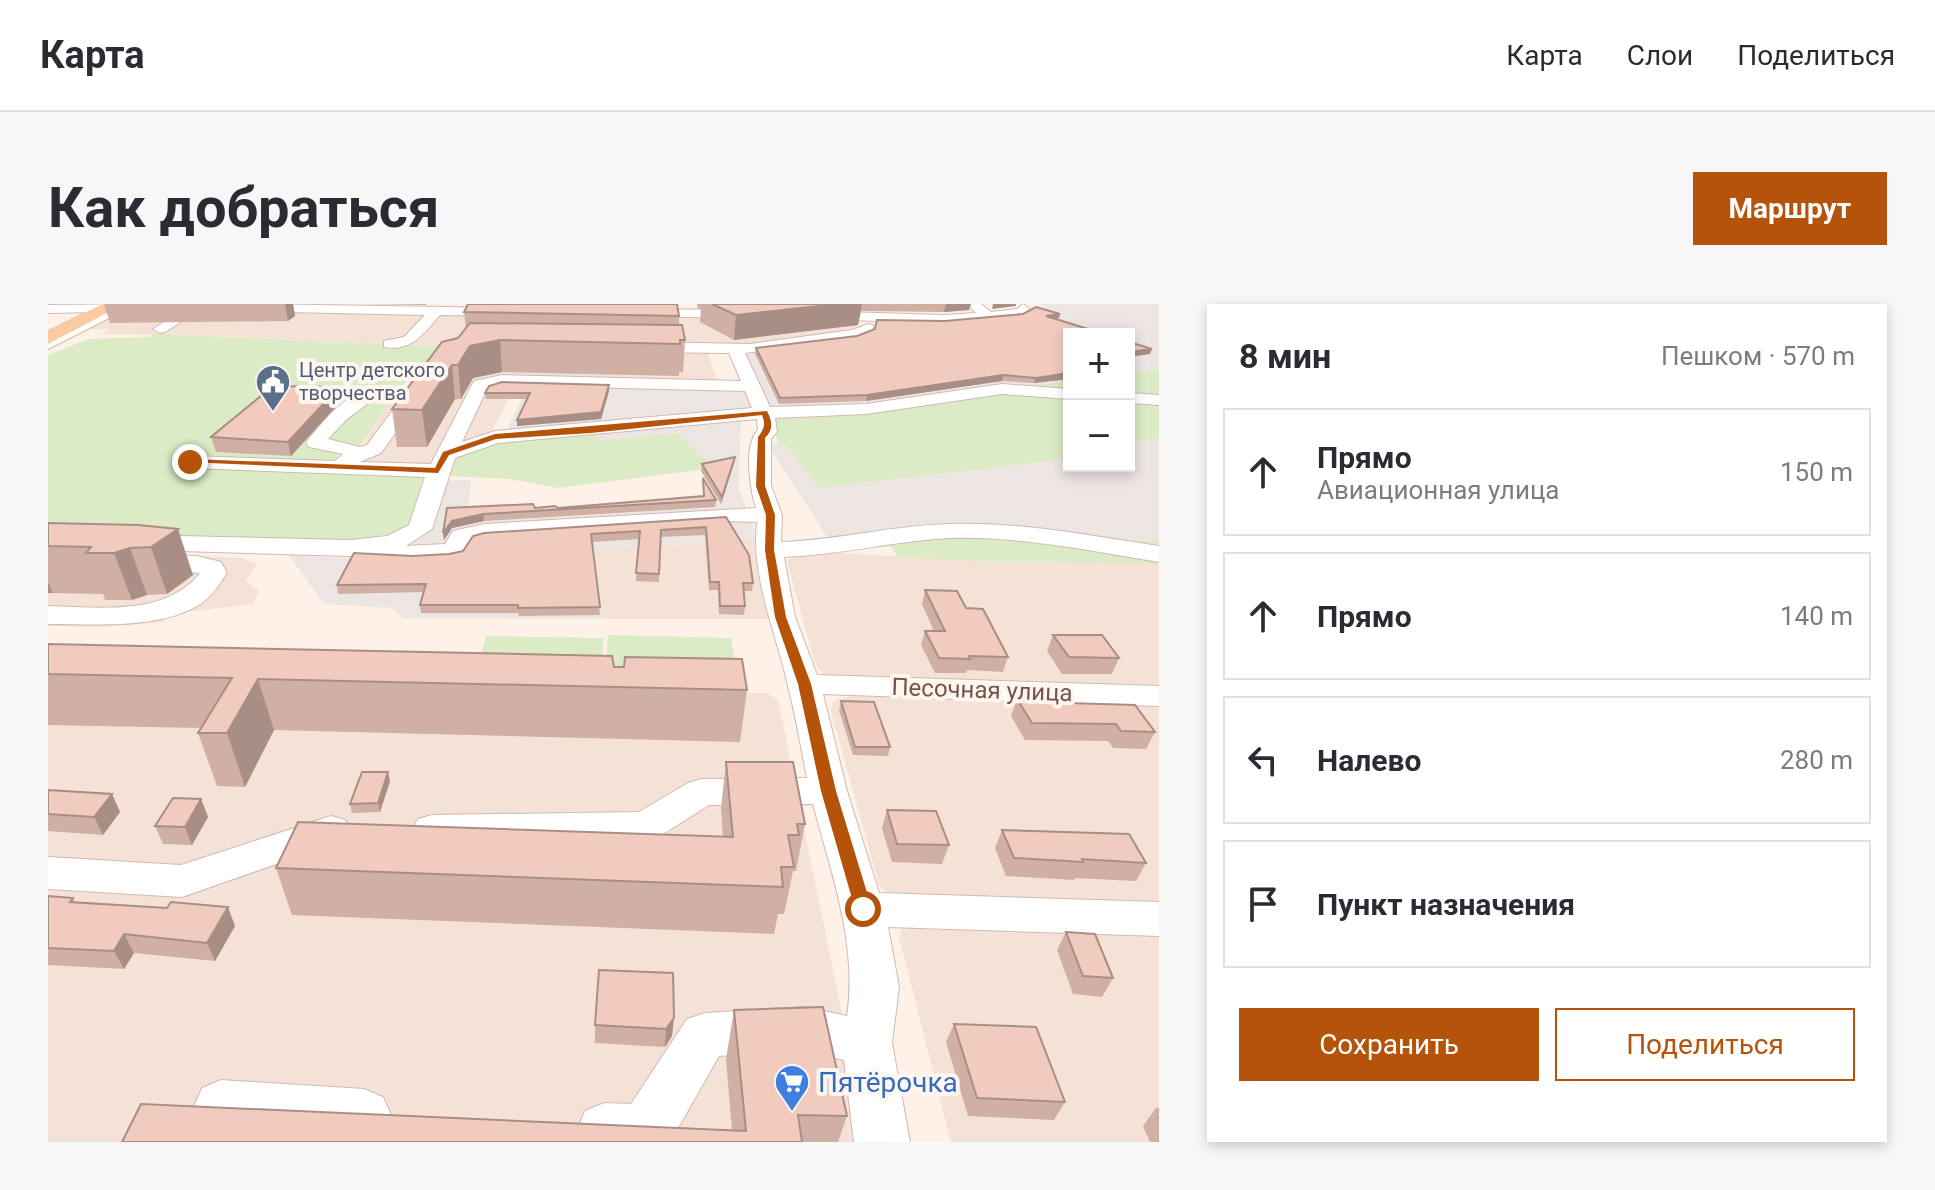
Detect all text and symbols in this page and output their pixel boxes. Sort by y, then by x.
text: Карта [40,33,145,77]
text: Карта [1506,39,1583,72]
text: Слои [1627,39,1693,72]
text: Поделиться [1737,39,1895,72]
button: Маршрут [1693,172,1887,245]
text: Как добраться [48,175,439,241]
map controls [1063,328,1135,472]
button: + [1063,328,1135,400]
text: 8 мин [1239,336,1331,376]
text: Пешком · 570 m [1661,341,1855,371]
place label: Центр детского творчества [299,358,445,405]
public building icon: Центр детского творчества [254,363,292,413]
button: − [1063,400,1135,472]
text: Прямо [1317,440,1412,475]
route end [172,444,208,480]
icon: ahead [1241,450,1285,494]
text: 150 m [1780,457,1853,487]
text: Авиационная улица [1317,475,1559,505]
icon: ahead [1241,594,1285,638]
text: Прямо [1317,599,1412,634]
text: 140 m [1780,601,1853,631]
street label: Песочная улица [891,673,1073,707]
icon: left [1241,738,1285,782]
text: Налево [1317,743,1421,778]
text: 280 m [1780,745,1853,775]
icon: arrive [1241,882,1285,926]
text: Пункт назначения [1317,887,1575,922]
route start [845,891,881,927]
button: Сохранить [1239,1008,1539,1081]
button: Поделиться [1555,1008,1855,1081]
supermarket icon: Пятёрочка [773,1063,811,1113]
place label: Пятёрочка [818,1066,958,1099]

